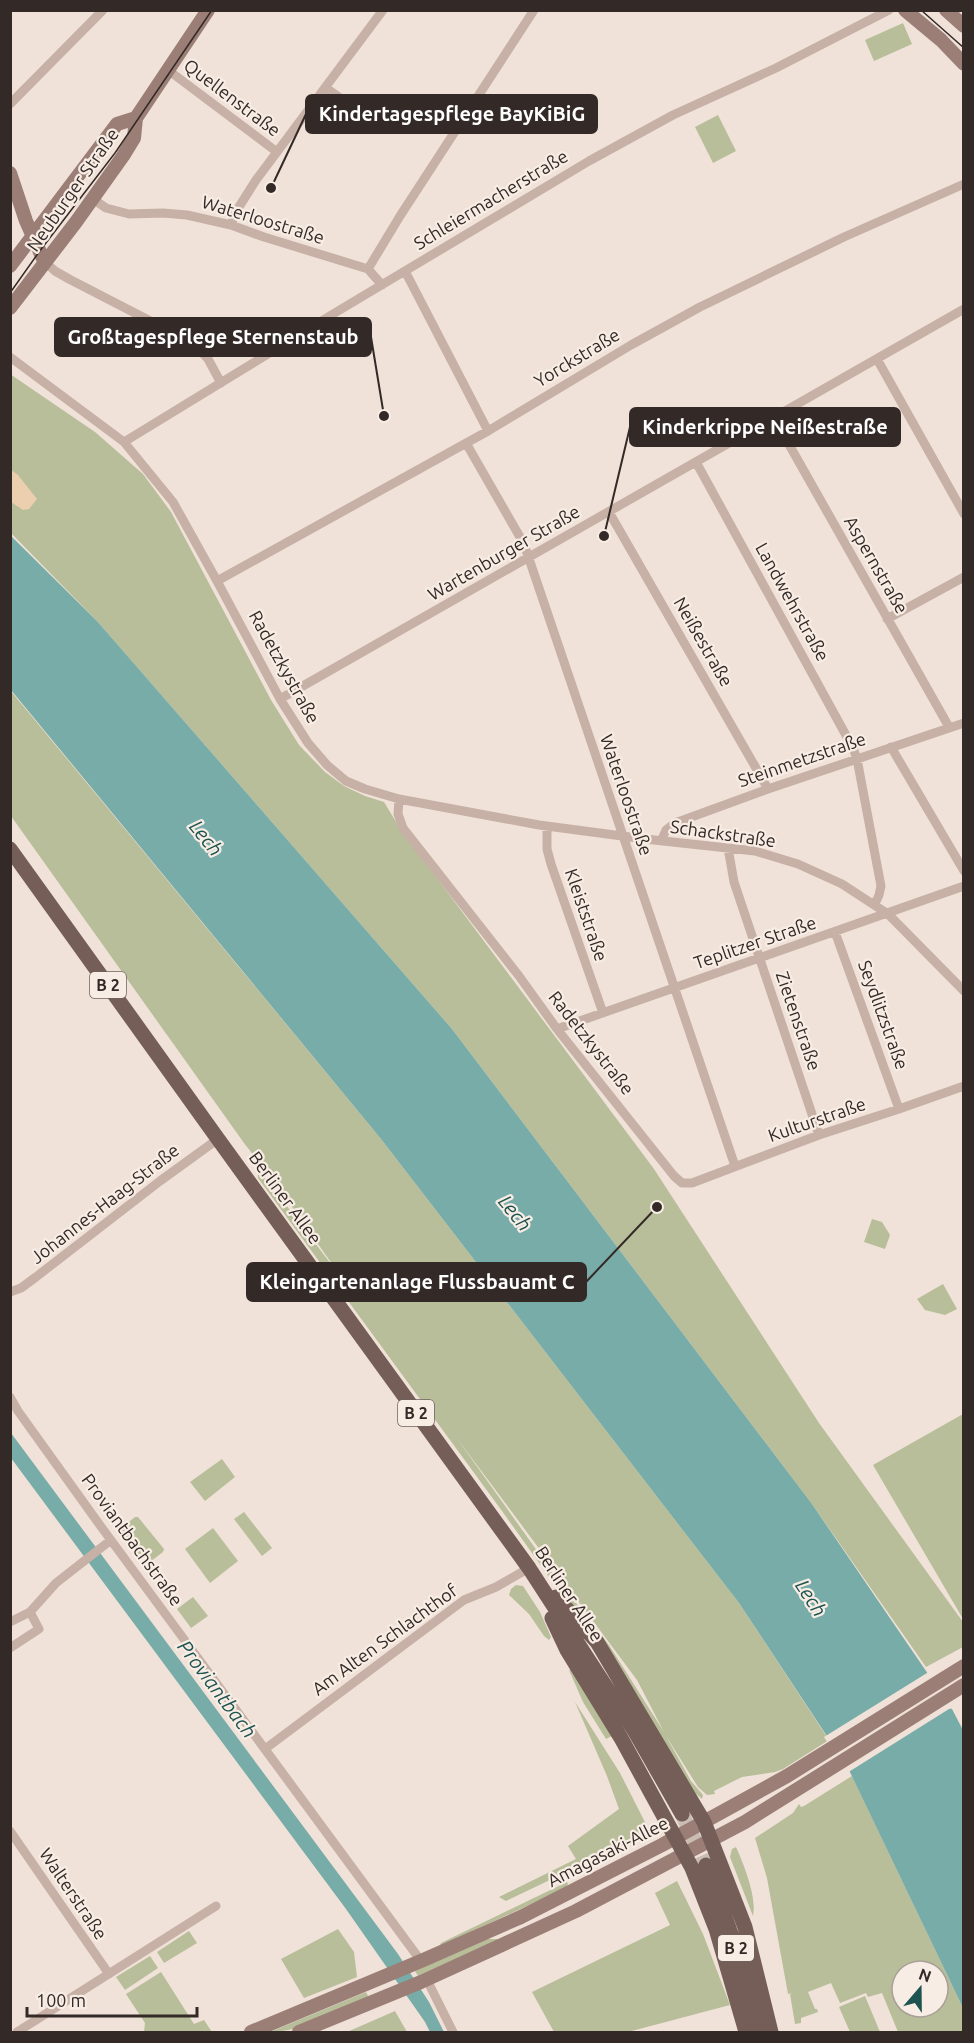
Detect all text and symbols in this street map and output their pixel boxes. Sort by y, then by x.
street label: Quellenstraße [180,54,285,141]
callout: Kindertagespflege BayKiBiG [306,95,597,133]
text: Kindertagespflege BayKiBiG [319,102,585,125]
street label: Neuburger Straße [22,124,122,255]
street label: Schleiermacherstraße [410,145,571,253]
street label: Waterloostraße [200,191,327,247]
callout: Großtagespflege Sternenstaub [55,318,371,356]
street label: Yorckstraße [530,324,623,390]
text: Großtagespflege Sternenstaub [67,325,359,348]
callout: Kinderkrippe Neißestraße [630,408,900,446]
text: Kinderkrippe Neißestraße [642,415,888,438]
street label: Wartenburger Straße [424,501,583,604]
street label: Aspernstraße [841,512,913,617]
street label: Landwehrstraße [752,539,834,664]
street label: Neißestraße [670,593,737,690]
street label: Radetzkystraße [246,607,324,726]
street label: Steinmetzstraße [735,728,868,790]
street label: Waterloostraße [597,731,657,858]
water label: Lech [185,815,228,860]
street label: Schackstraße [669,816,777,850]
street label: Kleiststraße [562,866,612,964]
street label: Teplitzer Straße [691,912,819,972]
street label: Seydlitzstraße [855,957,913,1072]
street label: Zietenstraße [773,968,825,1073]
road number: B 2 [90,972,126,998]
street label: Radetzkystraße [545,987,638,1098]
street label: Kulturstraße [765,1093,868,1145]
street label: Johannes-Haag-Straße [26,1139,182,1267]
street label: Berliner Allee [246,1147,326,1248]
water label: Lech [494,1190,537,1235]
callout: Kleingartenanlage Flussbauamt C [247,1263,586,1301]
text: Kleingartenanlage Flussbauamt C [260,1270,575,1293]
road number: B 2 [398,1400,434,1426]
street label: Proviantbachstraße [78,1470,187,1609]
street label: Berliner Allee [532,1542,608,1645]
water label: Lech [791,1575,832,1621]
street label: Am Alten Schlachthof [308,1580,461,1699]
water label: Proviantbach [173,1635,262,1742]
street label: Amagasaki-Allee [544,1812,671,1890]
street label: Walterstraße [36,1844,112,1943]
road number: B 2 [718,1935,754,1961]
north arrow [890,1959,950,2019]
text: N [916,1964,934,1985]
scale bar [27,1980,196,2018]
text: 100 m [36,1990,86,2010]

